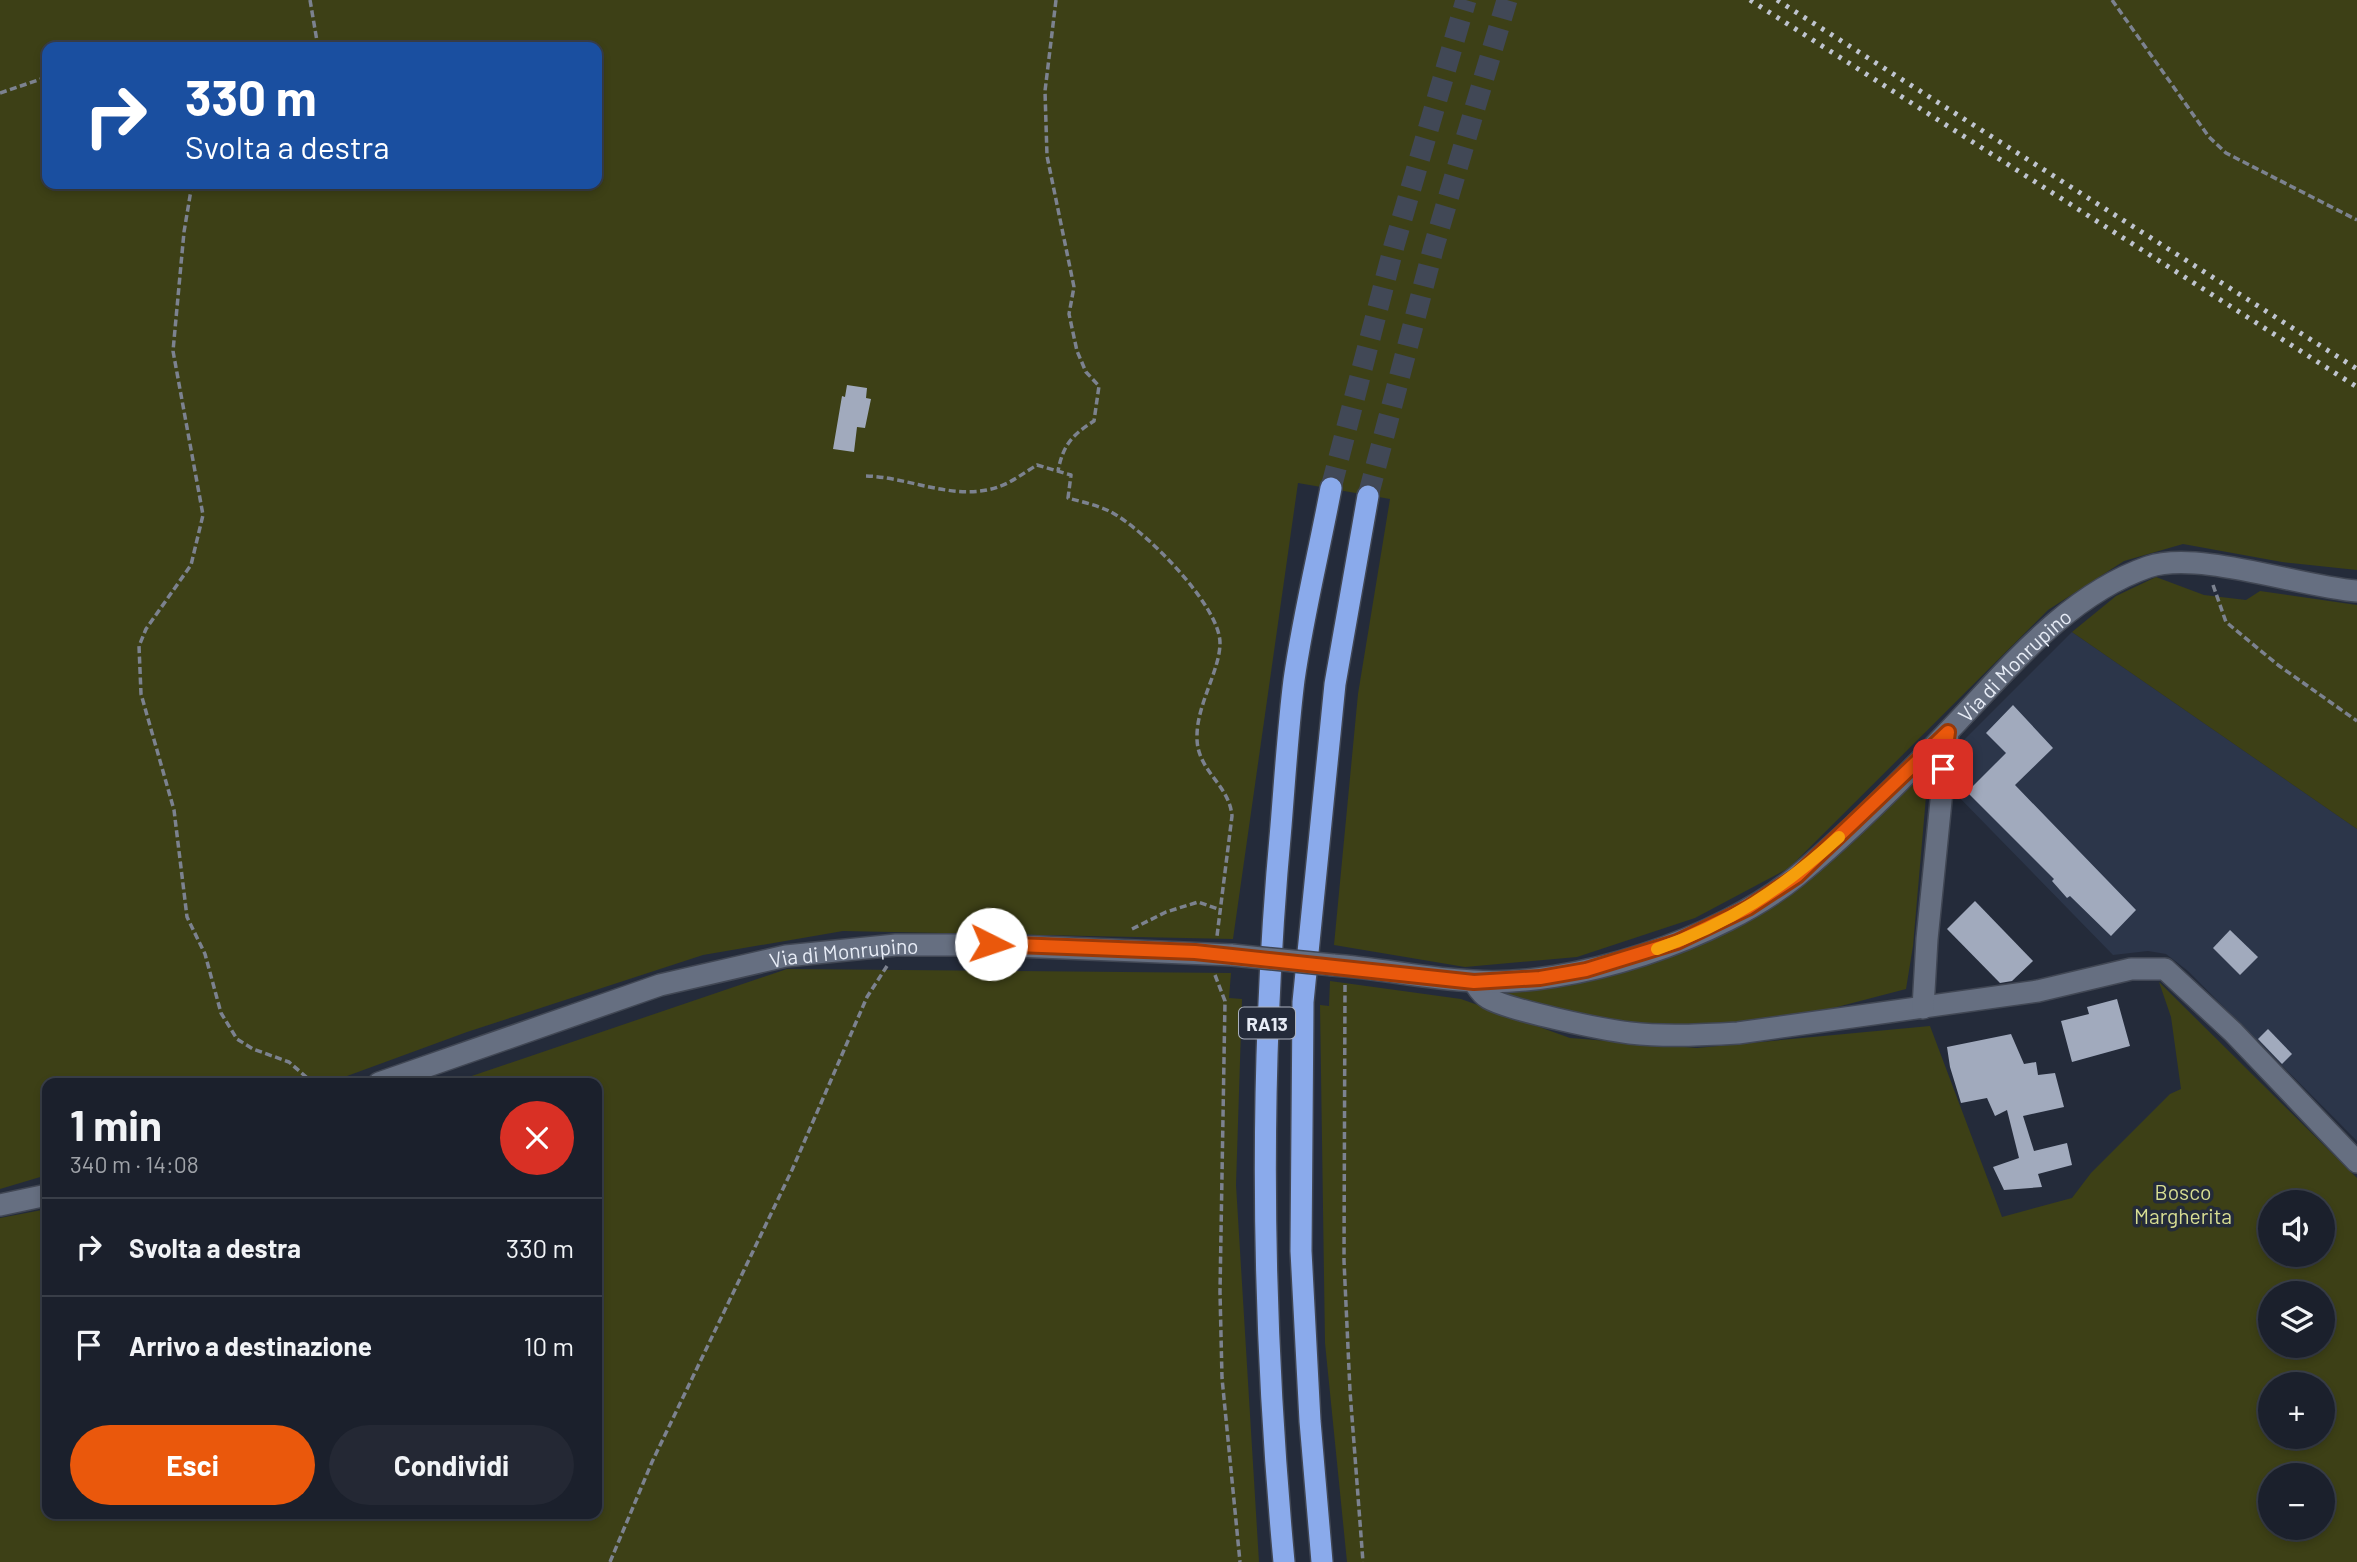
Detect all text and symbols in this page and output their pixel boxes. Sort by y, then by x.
text: 330 m [185,67,317,126]
icon: right [70,70,161,161]
text: Svolta a destra [185,127,389,165]
street label: Via di Monrupino [1952,603,2076,726]
pin [1913,739,1973,799]
icon: arrive [1924,750,1962,788]
position arrow [954,907,1028,981]
street label: Via di Monrupino [767,933,919,972]
road number: RA13 [1239,1007,1295,1038]
text: 1 min [70,1099,162,1149]
button: close [500,1101,574,1175]
text: 340 m · 14:08 [70,1150,199,1178]
park label: Bosco Margherita [2134,1179,2232,1228]
map controls [2258,1190,2335,1540]
button: sound [2258,1190,2335,1267]
icon: right [70,1228,108,1266]
text: Svolta a destra [129,1232,301,1263]
text: 330 m [506,1232,574,1263]
button: layers [2258,1281,2335,1358]
icon: arrive [70,1326,108,1364]
text: Arrivo a destinazione [129,1330,372,1361]
text: 10 m [524,1330,574,1361]
button: + [2258,1372,2335,1449]
button: Esci [70,1425,315,1505]
button: Condividi [329,1425,574,1505]
button: − [2258,1463,2335,1540]

